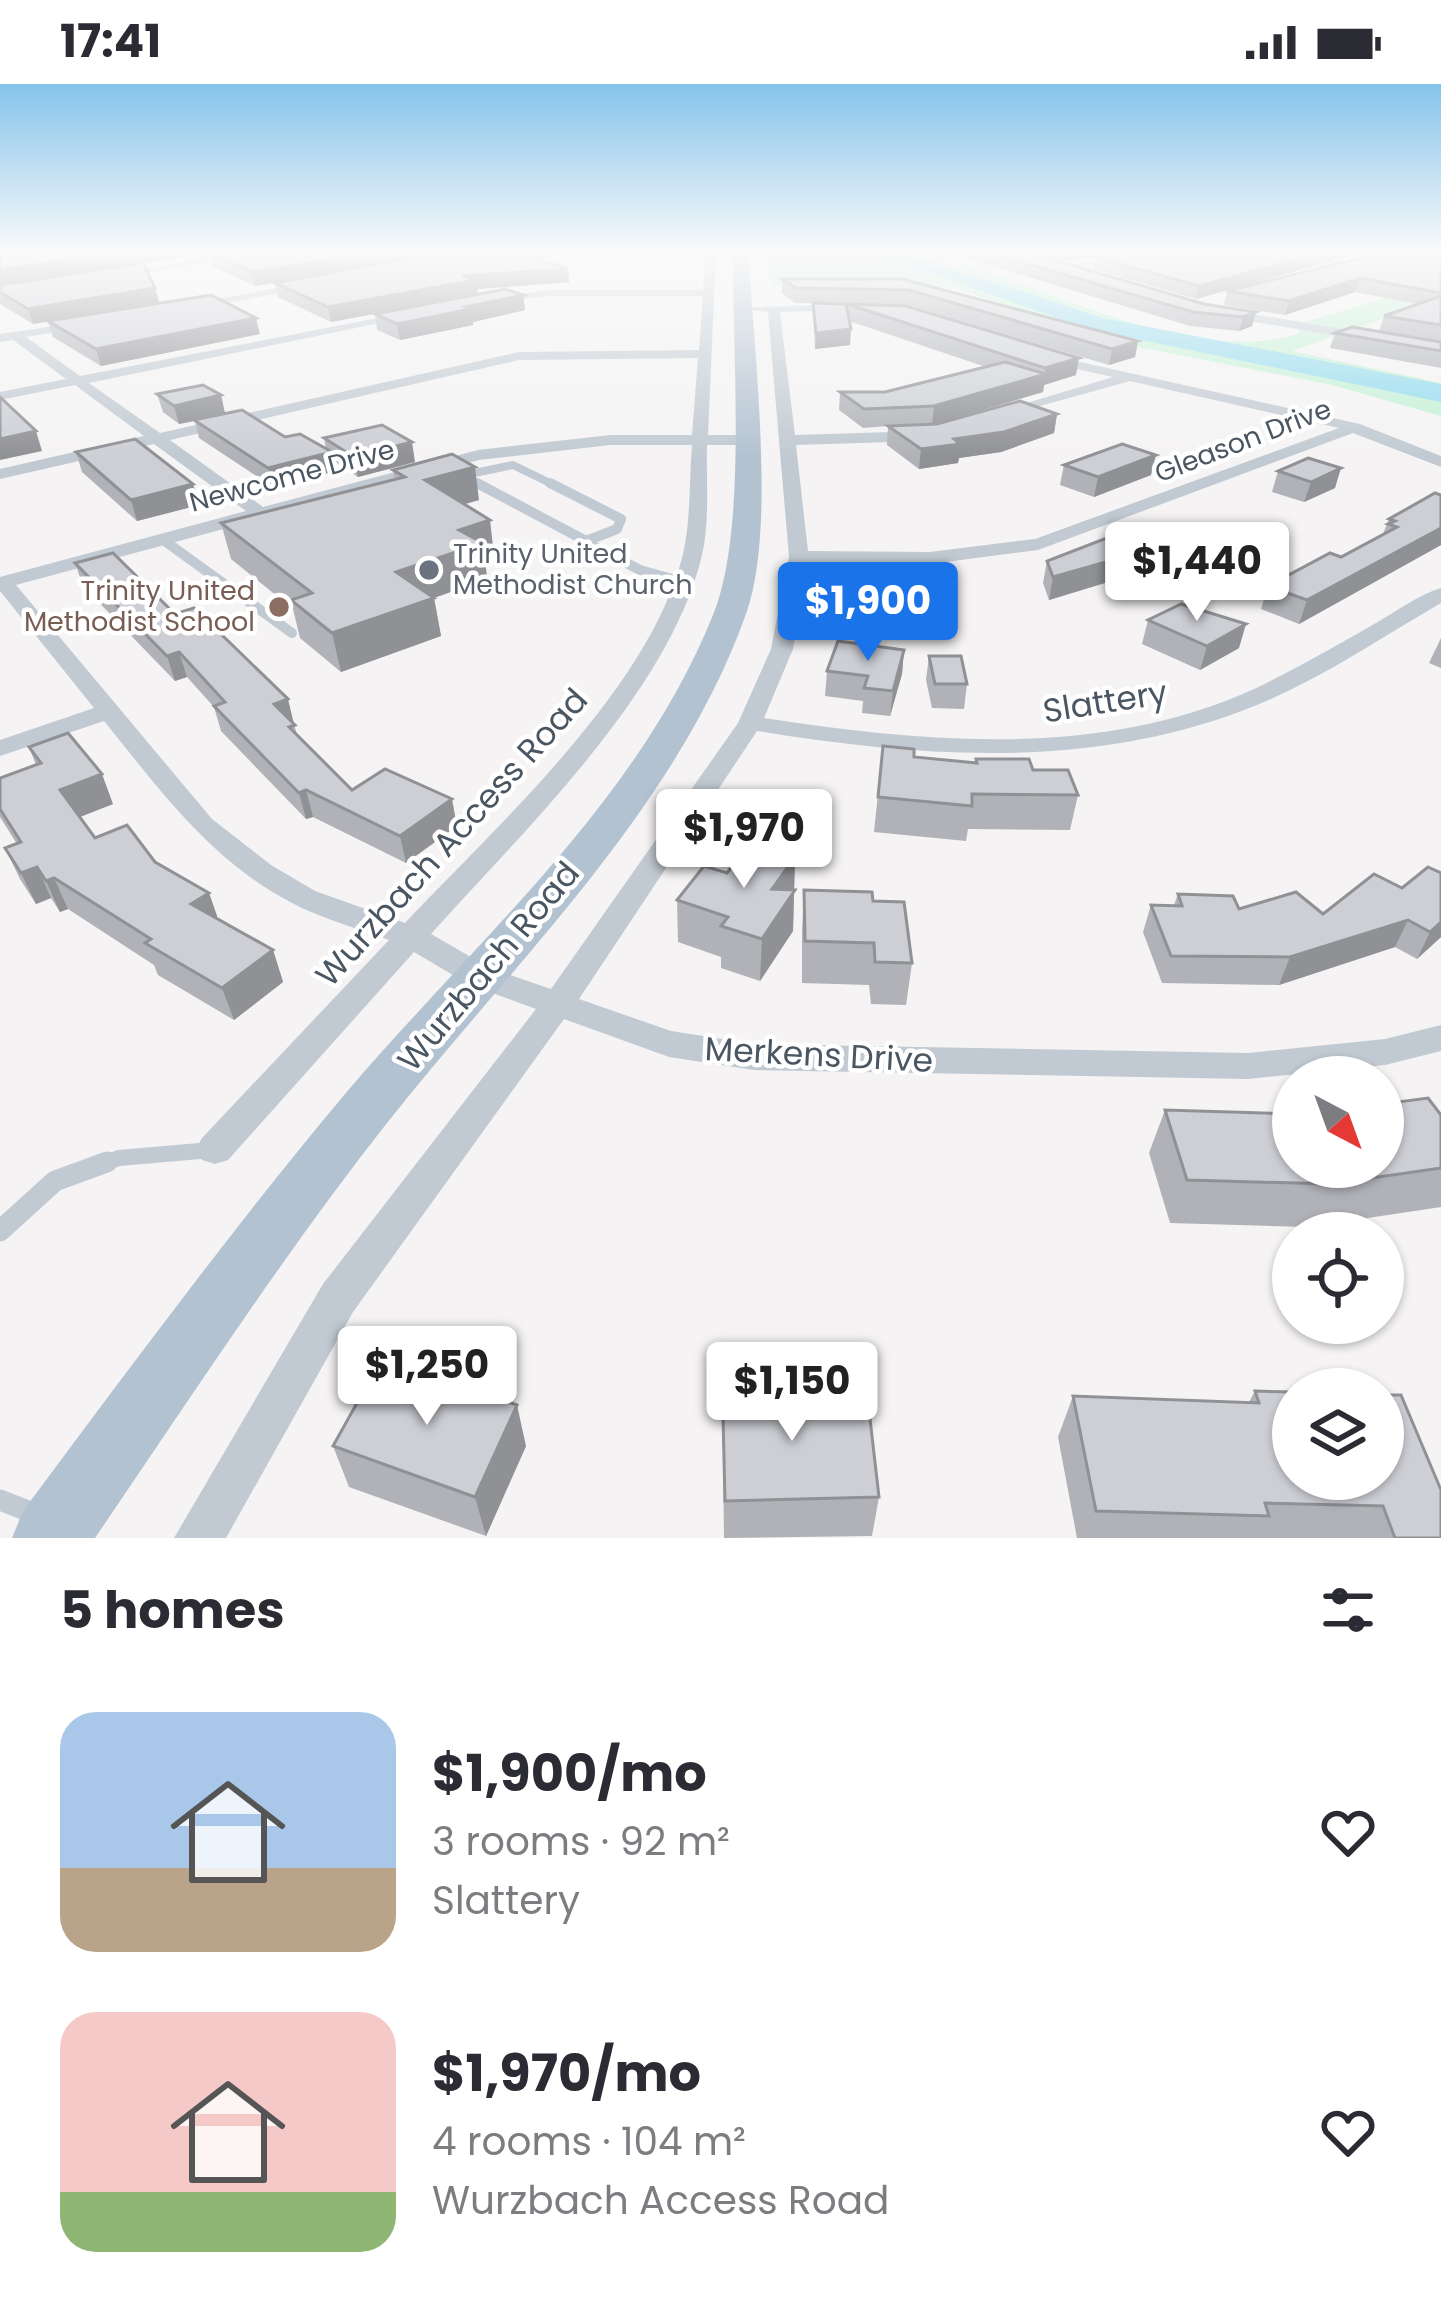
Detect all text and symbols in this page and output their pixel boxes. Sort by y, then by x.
text: 17:41 [60,10,161,73]
street label: Gleason Drive [1149,390,1336,491]
street label: Newcome Drive [185,430,399,521]
pin: $1,440 [1099,522,1295,624]
text: $1,440 [1132,533,1262,588]
place label: Trinity United Methodist Church [453,535,693,603]
marker: Trinity United Methodist Church [416,557,442,583]
pin: $1,900 [770,562,966,664]
place label: Trinity United Methodist School [24,572,255,640]
text: $1,900 [805,573,931,628]
marker: Trinity United Methodist School [266,594,292,620]
street label: Slattery [1040,668,1171,734]
street label: Wurzbach Access Road [304,678,598,997]
pin: $1,970 [646,789,842,891]
text: $1,970 [683,800,805,855]
street label: Wurzbach Road [386,851,590,1081]
street label: Merkens Drive [704,1025,934,1084]
north arrow [1272,1056,1404,1188]
map controls [1272,1056,1404,1500]
button: locate [1272,1212,1404,1344]
pin: $1,250 [329,1326,525,1428]
text: $1,250 [365,1337,489,1392]
pin: $1,150 [694,1342,890,1444]
text: $1,150 [734,1353,850,1408]
button: layers [1272,1368,1404,1500]
text: 5 homes [60,1574,285,1646]
icon: filters [1315,1577,1381,1643]
text: $1,900/mo [432,1737,707,1809]
icon: home [156,1760,300,1904]
icon: heart [1315,1799,1381,1865]
text: 3 rooms · 92 m² [432,1814,730,1869]
text: Slattery [432,1873,580,1928]
text: $1,970/mo [432,2037,701,2109]
icon: home [156,2060,300,2204]
icon: heart [1315,2099,1381,2165]
text: 4 rooms · 104 m² [432,2114,746,2169]
text: Wurzbach Access Road [432,2173,889,2228]

